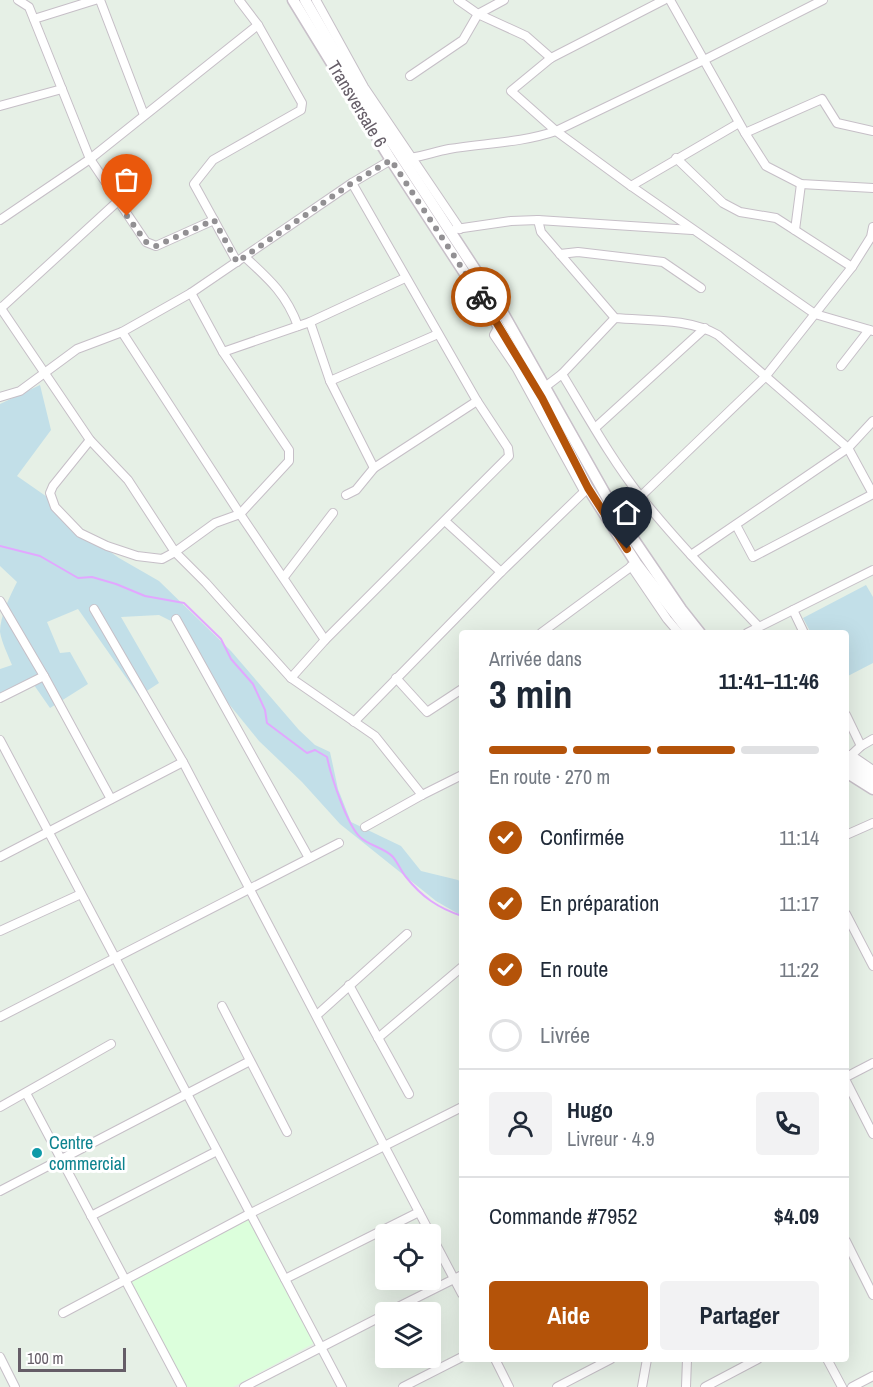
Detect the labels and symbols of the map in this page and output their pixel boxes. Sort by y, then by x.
street label: Transversale 6 [322,56,393,152]
pin [101,154,152,216]
courier [451,267,511,327]
pin [601,487,652,549]
place label: Centre commercial [49,1130,125,1176]
marker: Centre commercial [30,1146,44,1160]
scale bar [18,1345,126,1372]

